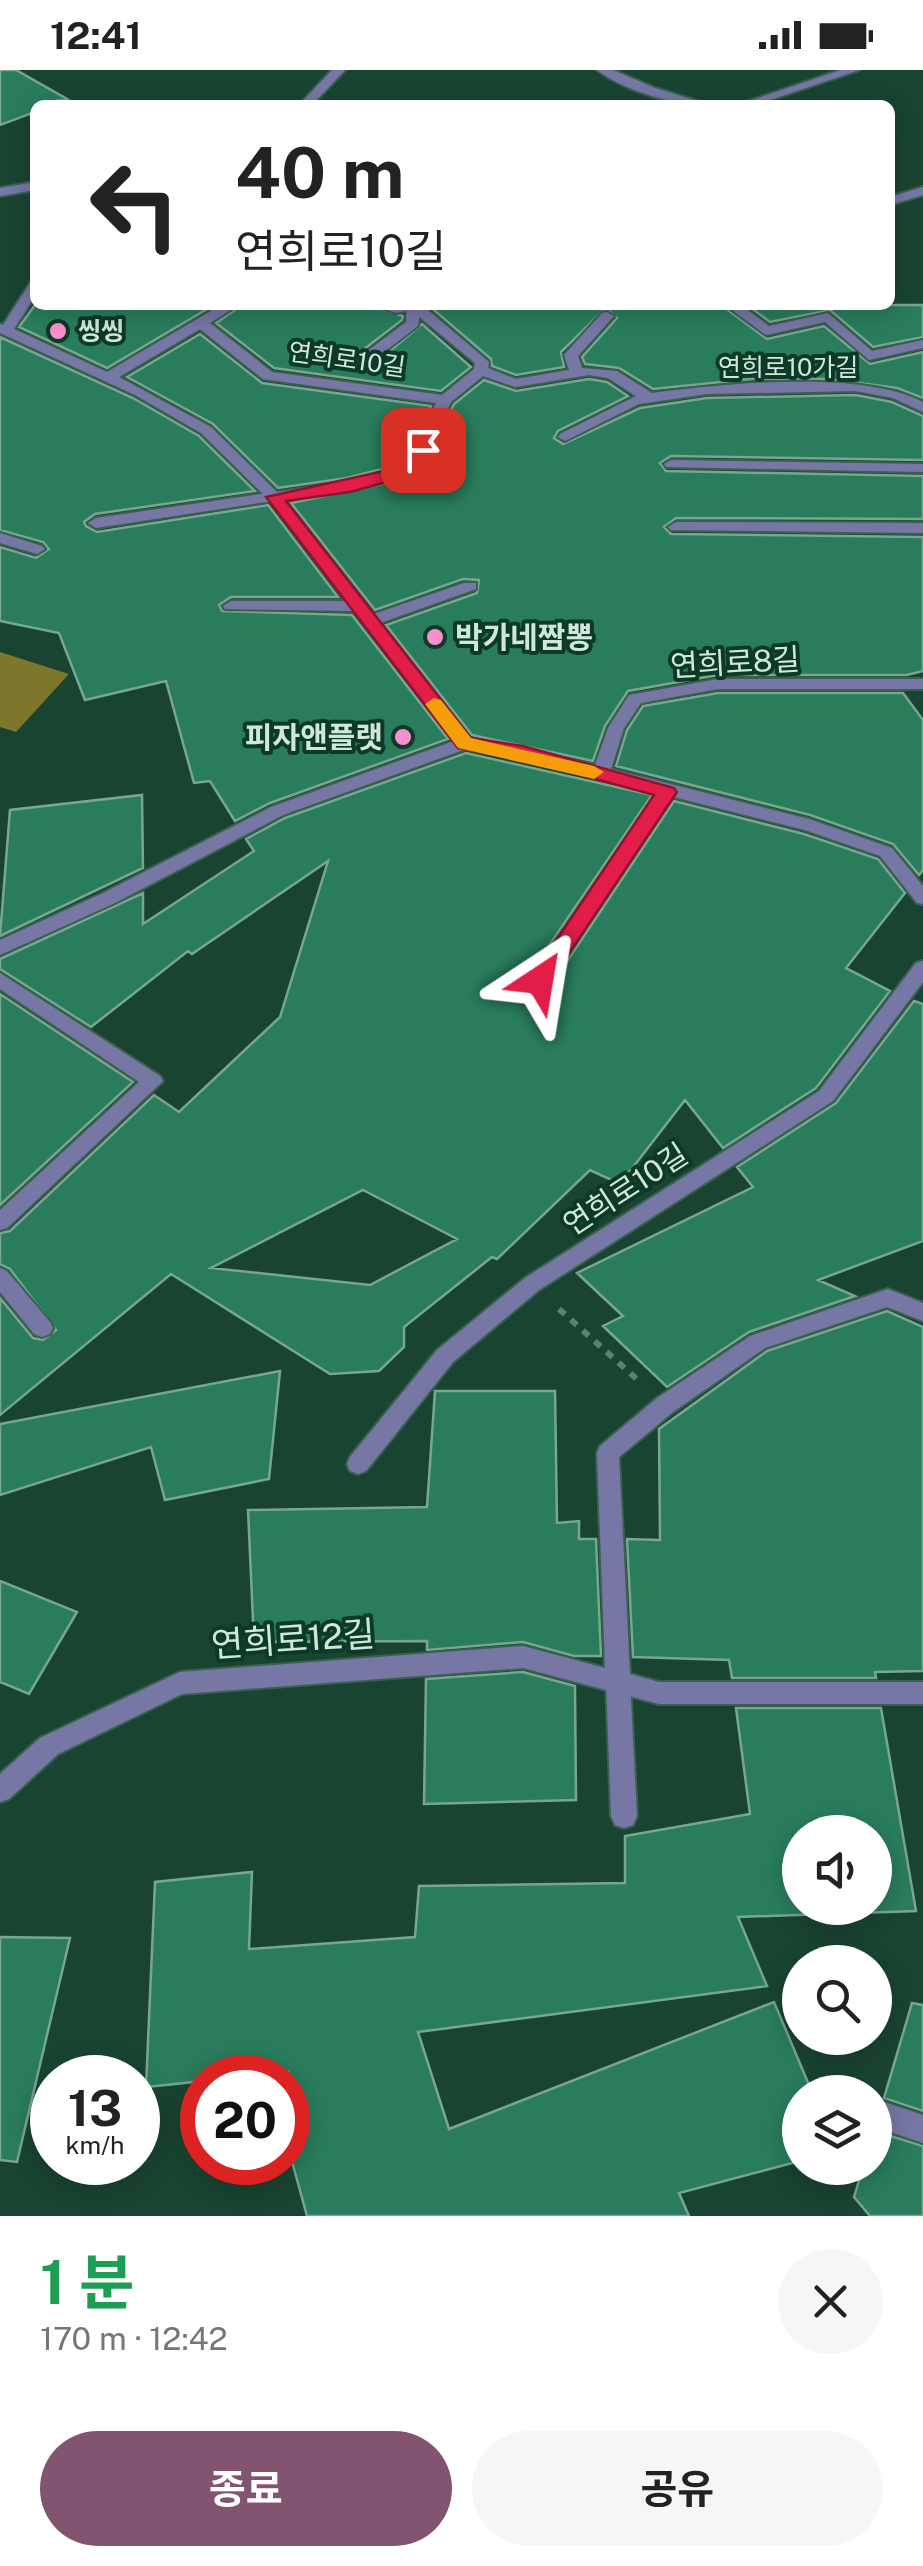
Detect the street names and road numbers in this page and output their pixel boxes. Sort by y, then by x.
street label: 연희로10길 [287,336,407,382]
street label: 연희로10가길 [718,352,858,382]
street label: 연희로8길 [669,641,801,683]
street label: 연희로10길 [556,1136,694,1242]
street label: 연희로12길 [210,1613,376,1665]

